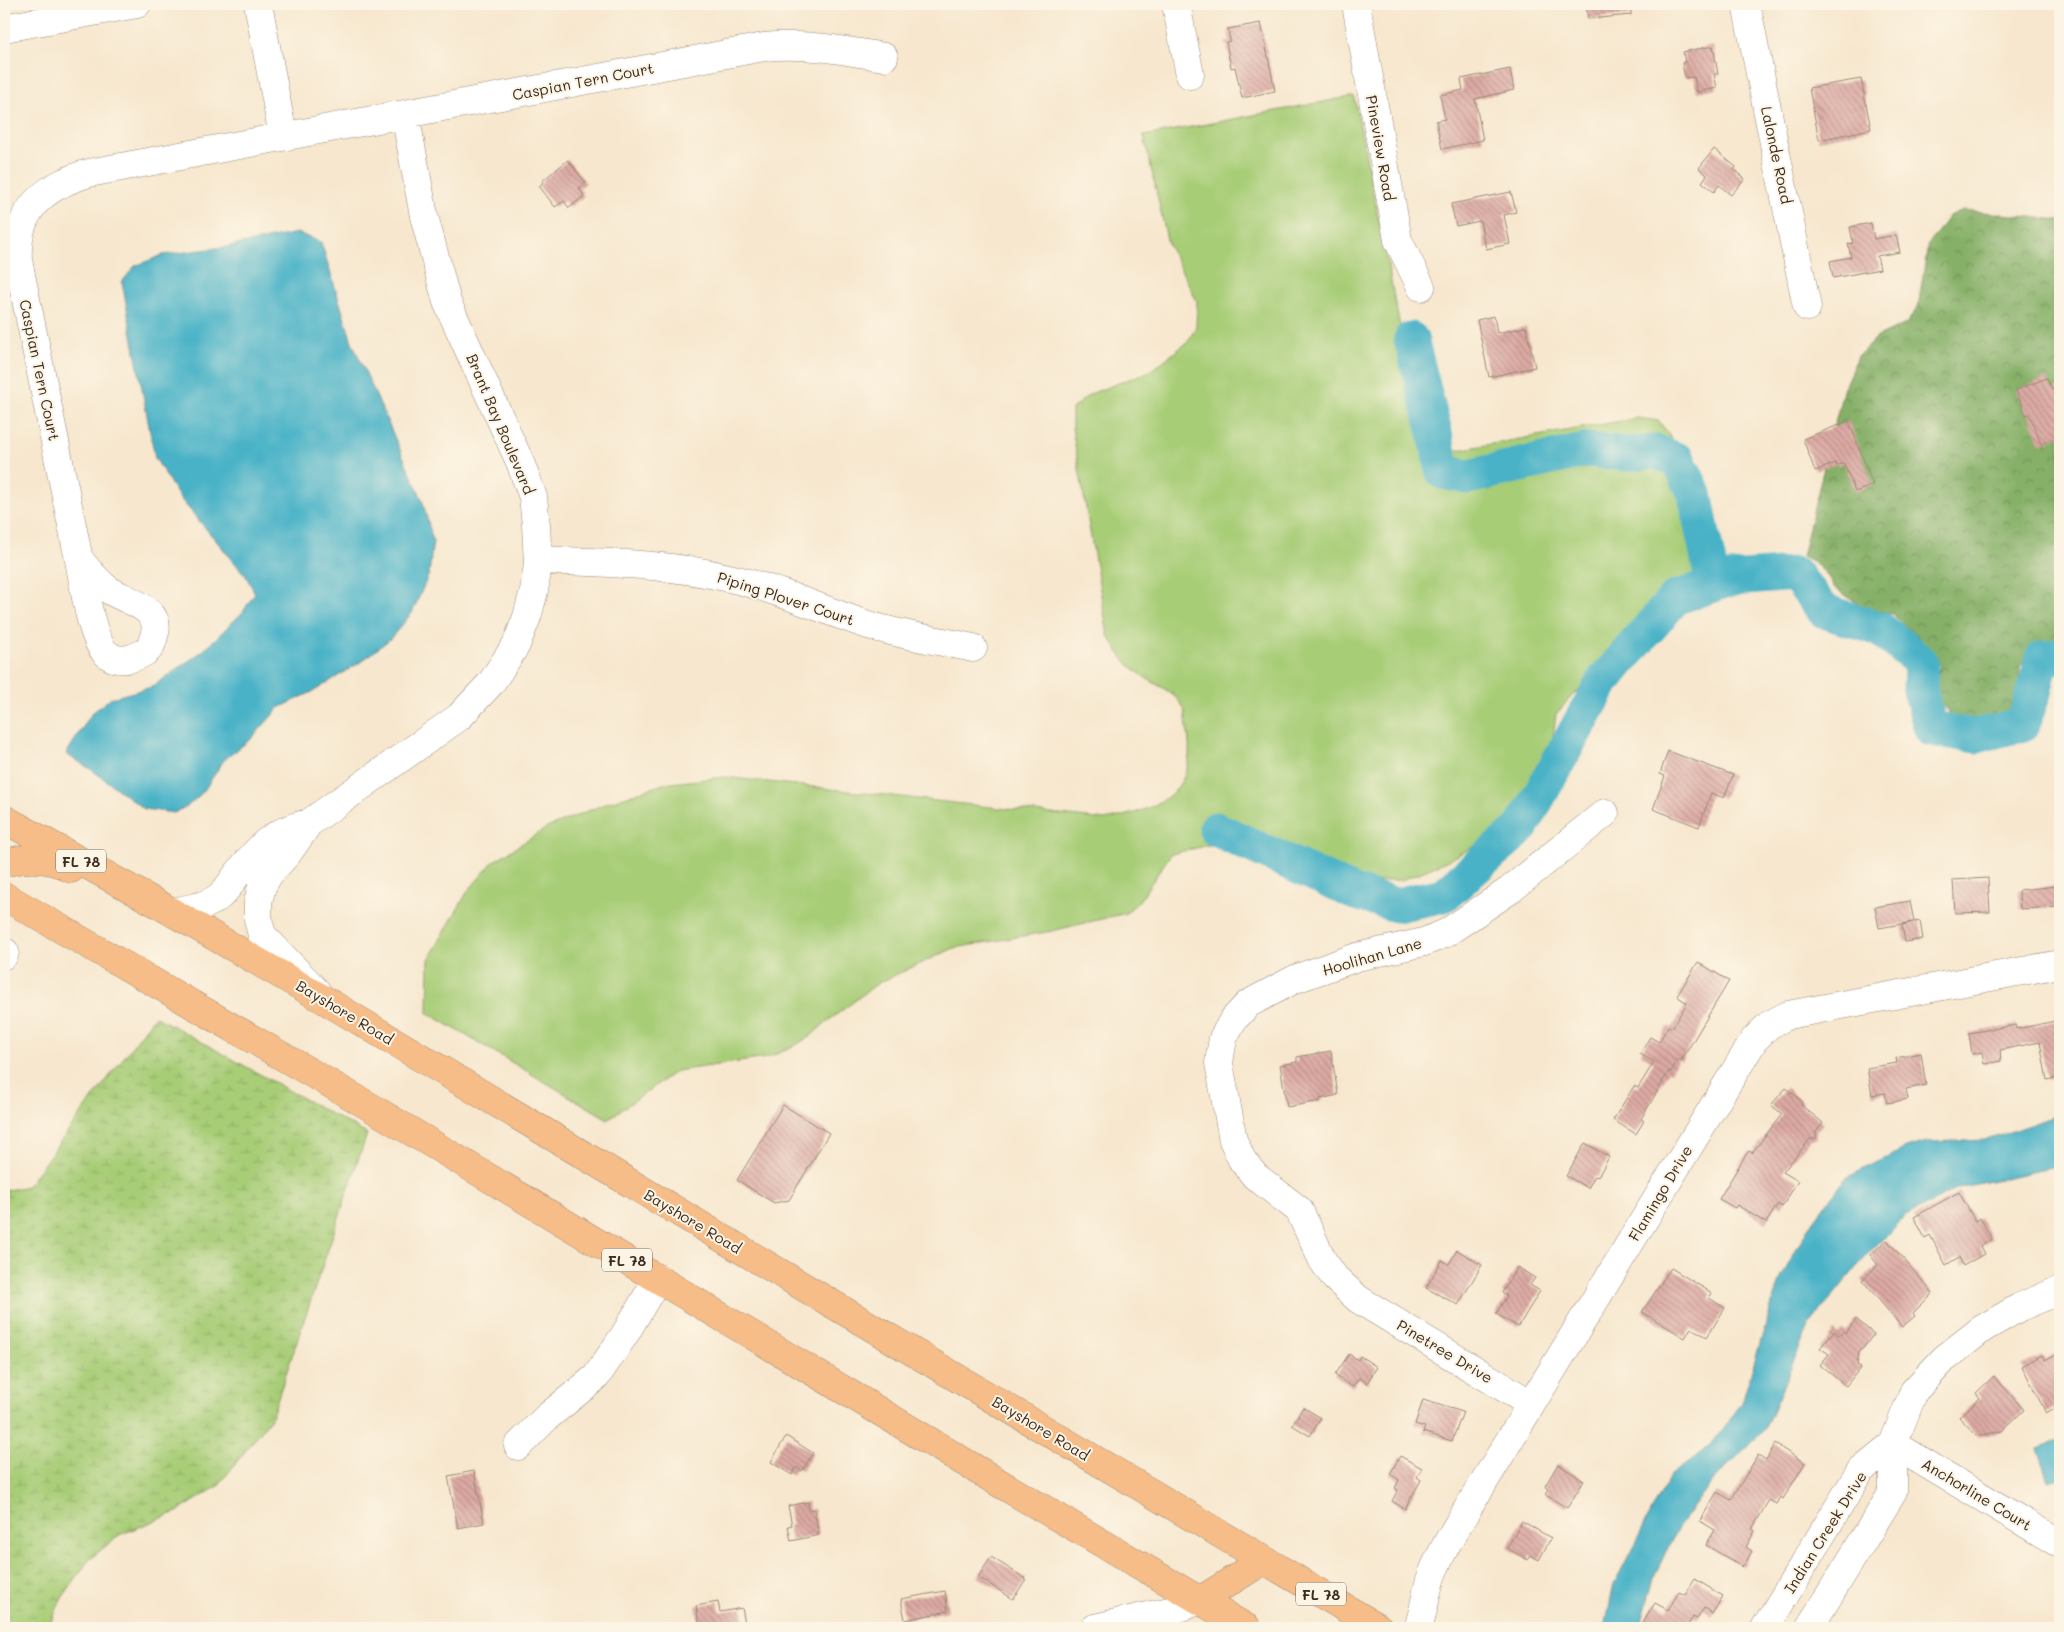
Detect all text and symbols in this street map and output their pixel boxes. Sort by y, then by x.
street label: Caspian Tern Court [510,57,656,105]
street label: Pineview Road [1362,94,1400,202]
street label: Lalonde Road [1757,104,1797,206]
street label: Caspian Tern Court [15,298,65,442]
street label: Brant Bay Boulevard [462,351,540,497]
street label: Piping Plover Court [715,566,857,630]
road number: FL 78 [56,849,106,872]
street label: Hoolihan Lane [1320,932,1424,980]
street label: Bayshore Road [293,975,397,1049]
street label: Flamingo Drive [1624,1141,1696,1245]
street label: Bayshore Road [641,1184,745,1258]
road number: FL 78 [602,1248,652,1272]
street label: Pinetree Drive [1393,1314,1497,1388]
street label: Bayshore Road [989,1391,1093,1465]
street label: Anchorline Court [1918,1453,2036,1535]
street label: Indian Creek Drive [1779,1467,1871,1597]
road number: FL 78 [1296,1582,1346,1606]

